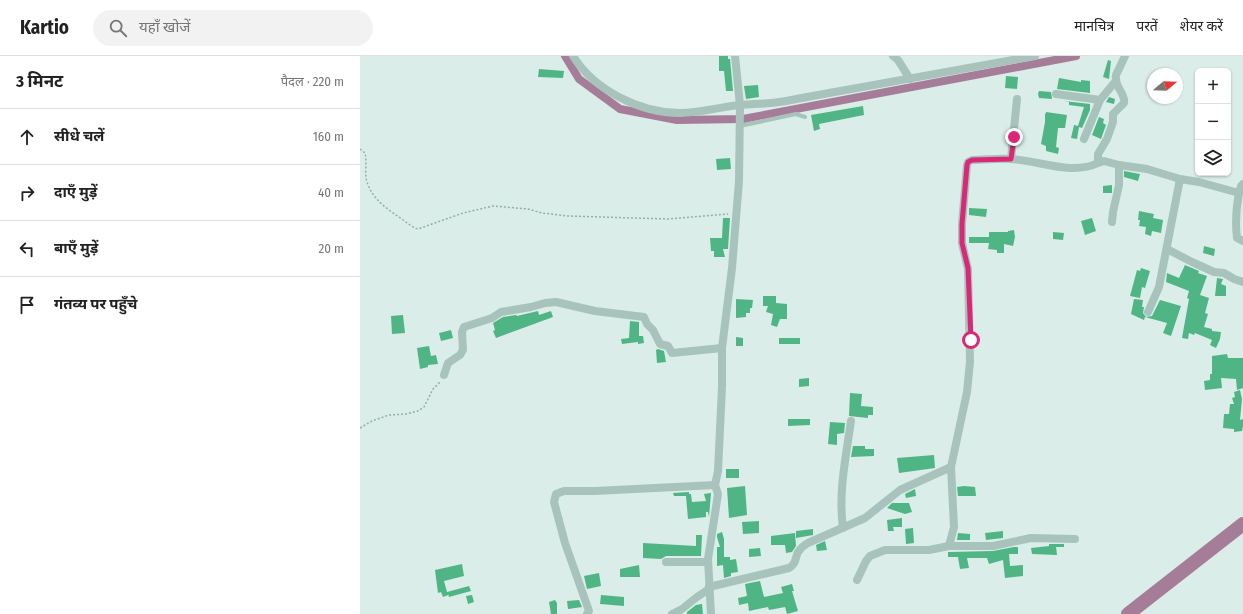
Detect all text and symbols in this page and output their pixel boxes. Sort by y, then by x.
search box [93,10,373,46]
text: Kartio [20,16,69,39]
icon: search [107,17,129,39]
text: यहाँ खोजें [139,18,190,36]
text: मानचित्र [1074,18,1114,35]
text: परतें [1136,18,1158,35]
text: शेयर करें [1180,18,1223,35]
north arrow [1147,68,1183,104]
map controls [1195,68,1231,176]
button: + [1195,68,1231,104]
text: 3 मिनट [16,71,63,92]
text: पैदल · 220 m [281,74,344,89]
button: − [1195,104,1231,140]
icon: ahead [16,126,38,148]
text: सीधे चलें [54,127,104,145]
route end [1005,128,1023,146]
text: 160 m [313,129,344,144]
button: layers [1195,140,1231,176]
icon: right [16,182,38,204]
text: दाएँ मुड़ें [54,183,97,201]
text: 40 m [318,185,344,200]
icon: left [16,238,38,260]
text: बाएँ मुड़ें [54,239,98,257]
text: 20 m [318,241,344,256]
icon: arrive [16,294,38,316]
text: गंतव्य पर पहुँचे [54,295,137,313]
route start [962,331,980,349]

